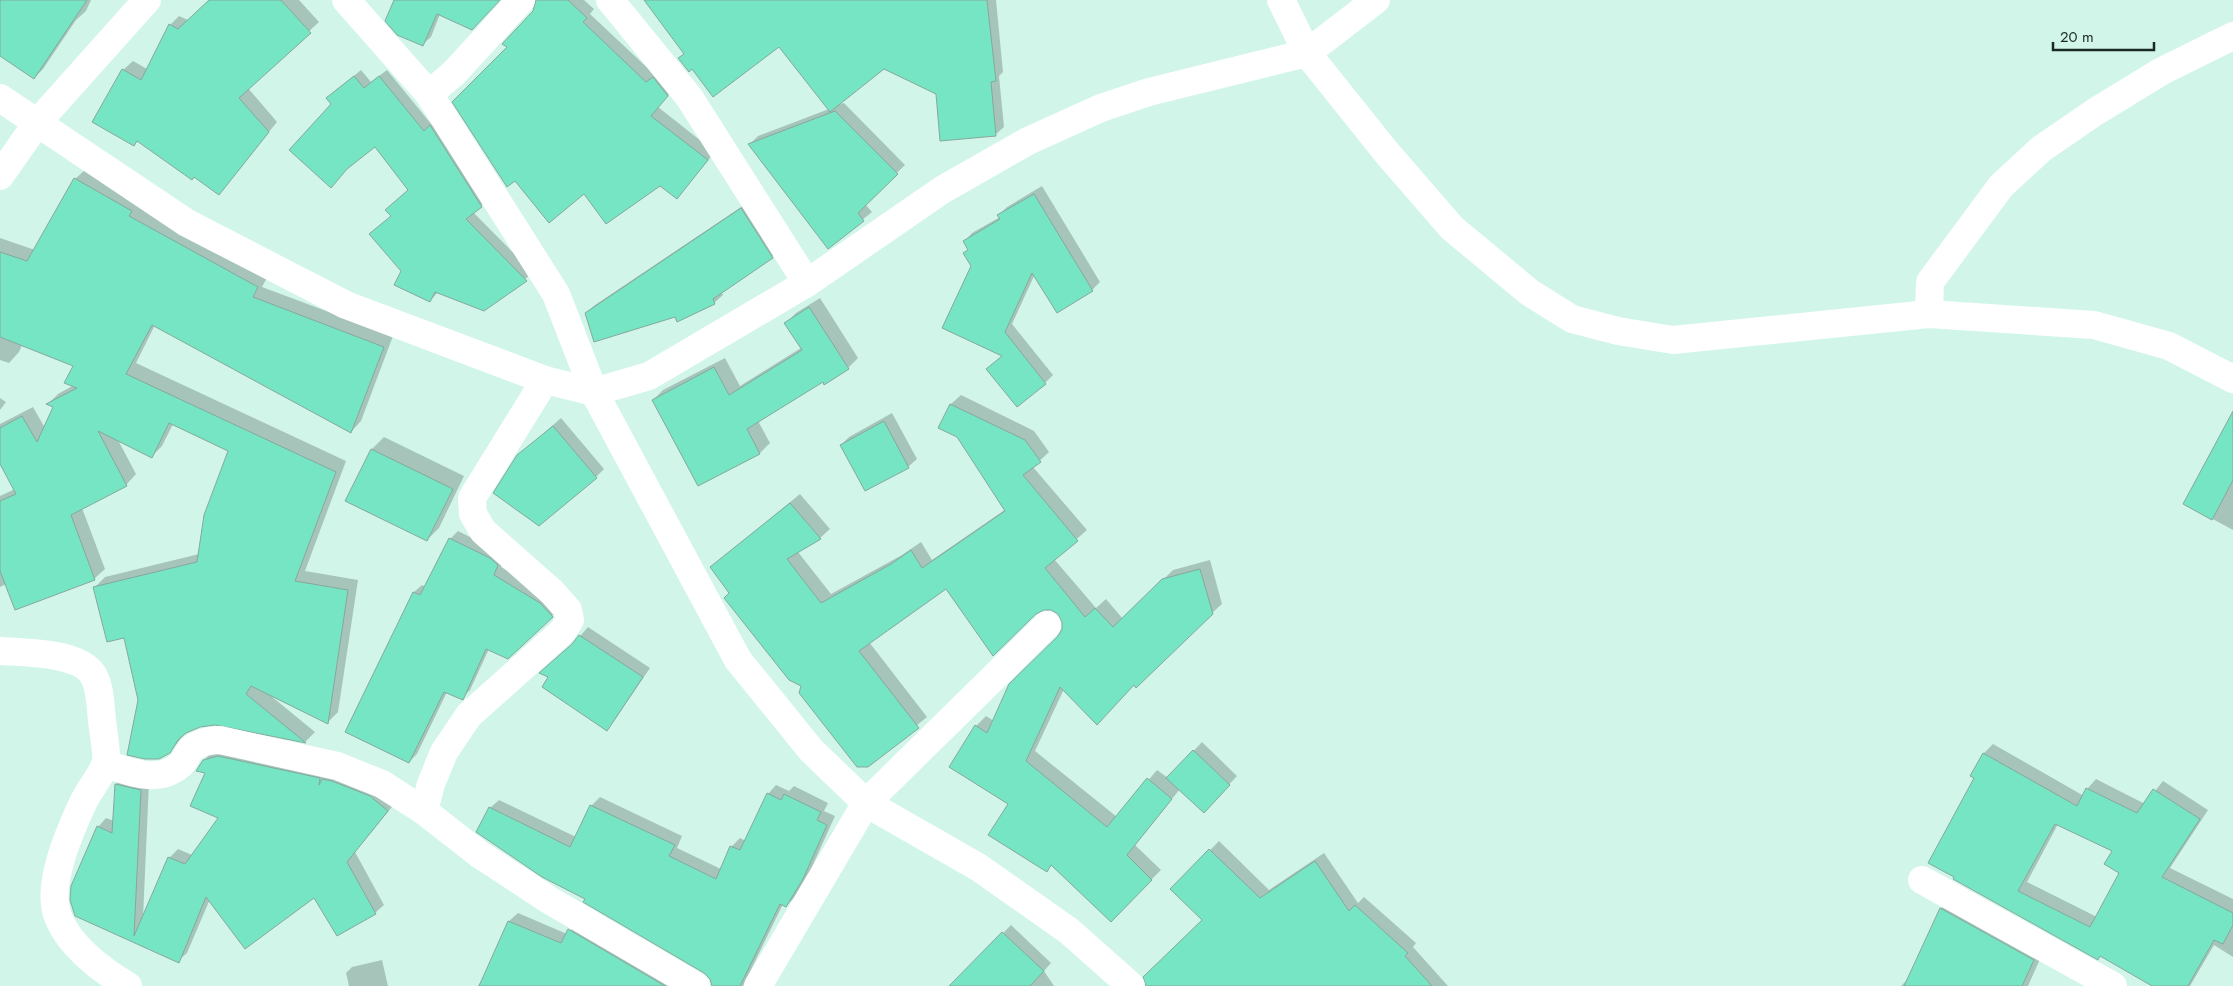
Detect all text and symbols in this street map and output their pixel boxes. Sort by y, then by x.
scale bar [2053,20,2154,52]
text: 20 m [2060,26,2094,48]

